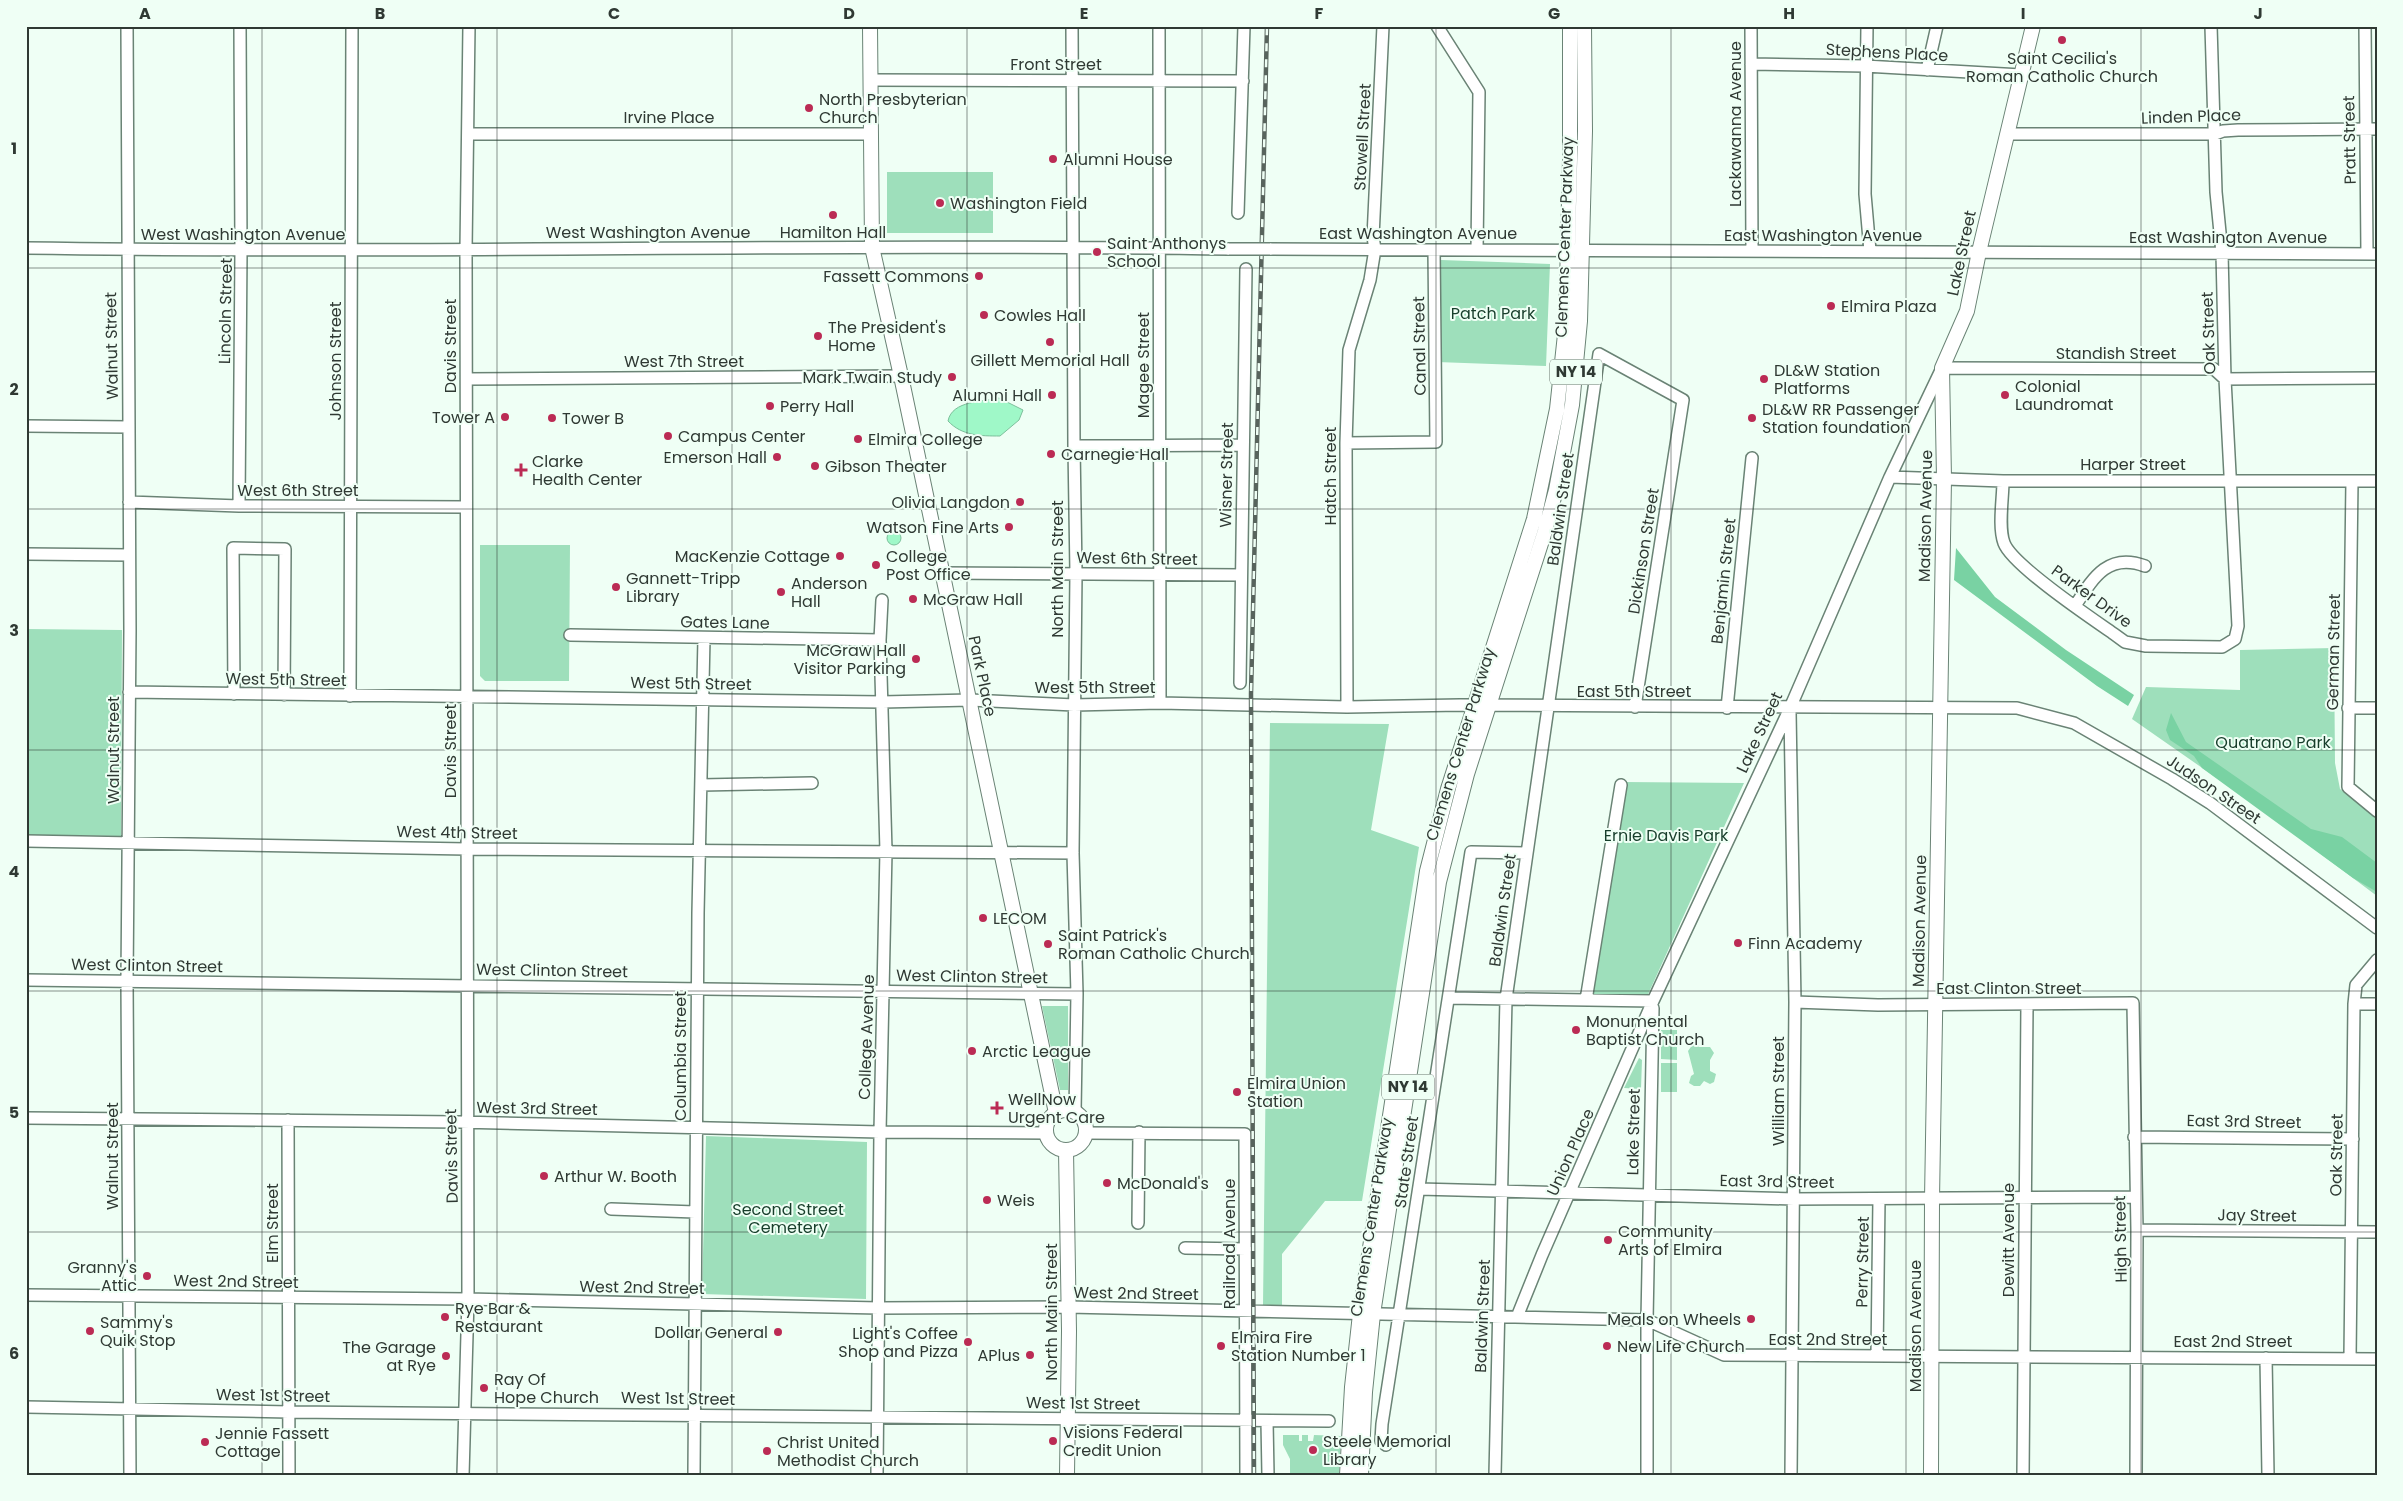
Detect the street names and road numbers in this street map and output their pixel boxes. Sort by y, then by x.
street label: Stephens Place [1825,38,1949,67]
street label: Lackawanna Avenue [1724,41,1747,207]
street label: Front Street [1010,53,1102,76]
street label: Stowell Street [1348,83,1377,191]
street label: Pratt Street [2337,95,2362,185]
street label: Linden Place [2141,103,2241,130]
street label: Irvine Place [624,106,715,129]
street label: Clemens Center Parkway [1549,136,1580,338]
street label: Lake Street [1941,208,1982,298]
street label: West Washington Avenue [546,221,750,244]
street label: East Washington Avenue [1319,222,1517,245]
street label: West Washington Avenue [141,223,345,246]
street label: East Washington Avenue [1724,224,1922,247]
street label: East Washington Avenue [2129,226,2327,249]
street label: Lincoln Street [213,257,238,364]
street label: Oak Street [2196,291,2221,375]
street label: Walnut Street [99,292,124,400]
street label: Canal Street [1407,296,1432,396]
street label: Davis Street [439,299,462,393]
street label: Johnson Street [324,301,347,421]
street label: Magee Street [1132,312,1155,418]
street label: Standish Street [2056,342,2177,365]
street label: West 7th Street [624,350,744,373]
road number: NY 14 [1550,360,1602,384]
street label: Wisner Street [1214,422,1239,528]
street label: Hatch Street [1319,426,1342,525]
street label: Madison Avenue [1913,449,1938,582]
street label: Baldwin Street [1541,451,1580,567]
street label: Harper Street [2080,453,2186,476]
street label: West 6th Street [237,479,359,502]
street label: Dickinson Street [1622,486,1665,616]
street label: North Main Street [1046,500,1069,638]
street label: Benjamin Street [1705,517,1742,645]
street label: West 6th Street [1076,546,1198,571]
street label: Parker Drive [2047,559,2137,634]
street label: German Street [2321,593,2346,711]
street label: Gates Lane [680,610,770,635]
street label: Park Place [963,634,1002,719]
street label: Clemens Center Parkway [1420,645,1501,844]
street label: West 5th Street [225,667,347,692]
street label: West 5th Street [630,671,752,696]
street label: West 5th Street [1034,676,1156,699]
street label: East 5th Street [1577,680,1692,703]
street label: Lake Street [1731,688,1788,777]
street label: Walnut Street [102,696,125,804]
street label: Davis Street [439,704,462,798]
street label: Judson Street [2162,749,2266,830]
street label: West 4th Street [396,820,518,845]
street label: Baldwin Street [1483,852,1522,968]
street label: Madison Avenue [1907,854,1932,987]
street label: West Clinton Street [71,953,223,978]
street label: West Clinton Street [476,958,628,983]
street label: West Clinton Street [896,964,1048,989]
street label: College Avenue [853,974,880,1100]
street label: East Clinton Street [1936,977,2082,1000]
street label: Columbia Street [669,991,692,1121]
street label: William Street [1767,1036,1790,1146]
road number: NY 14 [1382,1074,1434,1100]
street label: Lake Street [1621,1088,1646,1176]
street label: West 3rd Street [476,1096,598,1121]
street label: Walnut Street [101,1102,124,1210]
street label: Union Place [1541,1105,1600,1200]
street label: Davis Street [439,1108,464,1203]
street label: East 3rd Street [2186,1109,2302,1134]
street label: Oak Street [2324,1113,2349,1197]
street label: State Street [1389,1114,1424,1210]
street label: Clemens Center Parkway [1344,1116,1399,1318]
street label: East 3rd Street [1719,1169,1835,1194]
street label: Railroad Avenue [1218,1179,1241,1309]
street label: Elm Street [261,1183,284,1263]
street label: Dewitt Avenue [1997,1183,2020,1297]
street label: High Street [2108,1195,2133,1283]
street label: Jay Street [2217,1203,2297,1228]
street label: Perry Street [1850,1216,1875,1308]
street label: North Main Street [1040,1243,1063,1381]
street label: Baldwin Street [1469,1259,1496,1373]
street label: Madison Avenue [1904,1260,1927,1392]
street label: West 2nd Street [173,1269,299,1294]
street label: West 2nd Street [579,1275,705,1300]
street label: West 2nd Street [1073,1281,1199,1306]
street label: East 2nd Street [1769,1328,1888,1351]
street label: East 2nd Street [2174,1330,2293,1353]
street label: West 1st Street [216,1383,331,1408]
street label: West 1st Street [621,1386,736,1411]
street label: West 1st Street [1026,1391,1141,1416]

